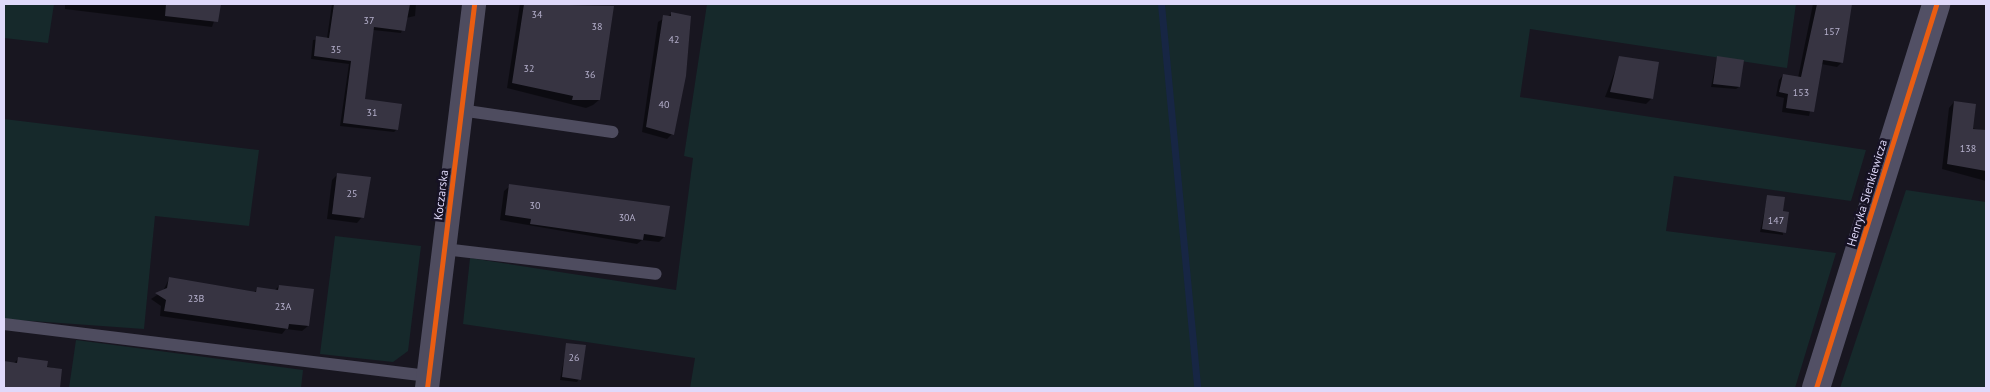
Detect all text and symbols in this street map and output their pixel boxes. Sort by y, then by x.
house number: 34 [532,9,542,21]
house number: 37 [364,15,374,27]
house number: 38 [592,21,602,33]
house number: 157 [1824,26,1840,38]
house number: 42 [669,34,679,46]
house number: 35 [331,44,341,56]
house number: 32 [524,63,534,75]
house number: 36 [585,69,595,81]
house number: 153 [1793,87,1809,99]
house number: 40 [659,99,669,111]
house number: 31 [367,107,377,119]
street label: Henryka Sienkiewicza [1844,138,1890,248]
house number: 138 [1960,143,1976,155]
street label: Koczarska [431,169,451,221]
house number: 25 [347,188,357,200]
house number: 30 [530,200,540,212]
house number: 30A [619,212,635,224]
house number: 147 [1768,215,1784,227]
house number: 23B [188,293,204,305]
house number: 23A [275,301,291,313]
house number: 26 [569,352,579,364]

